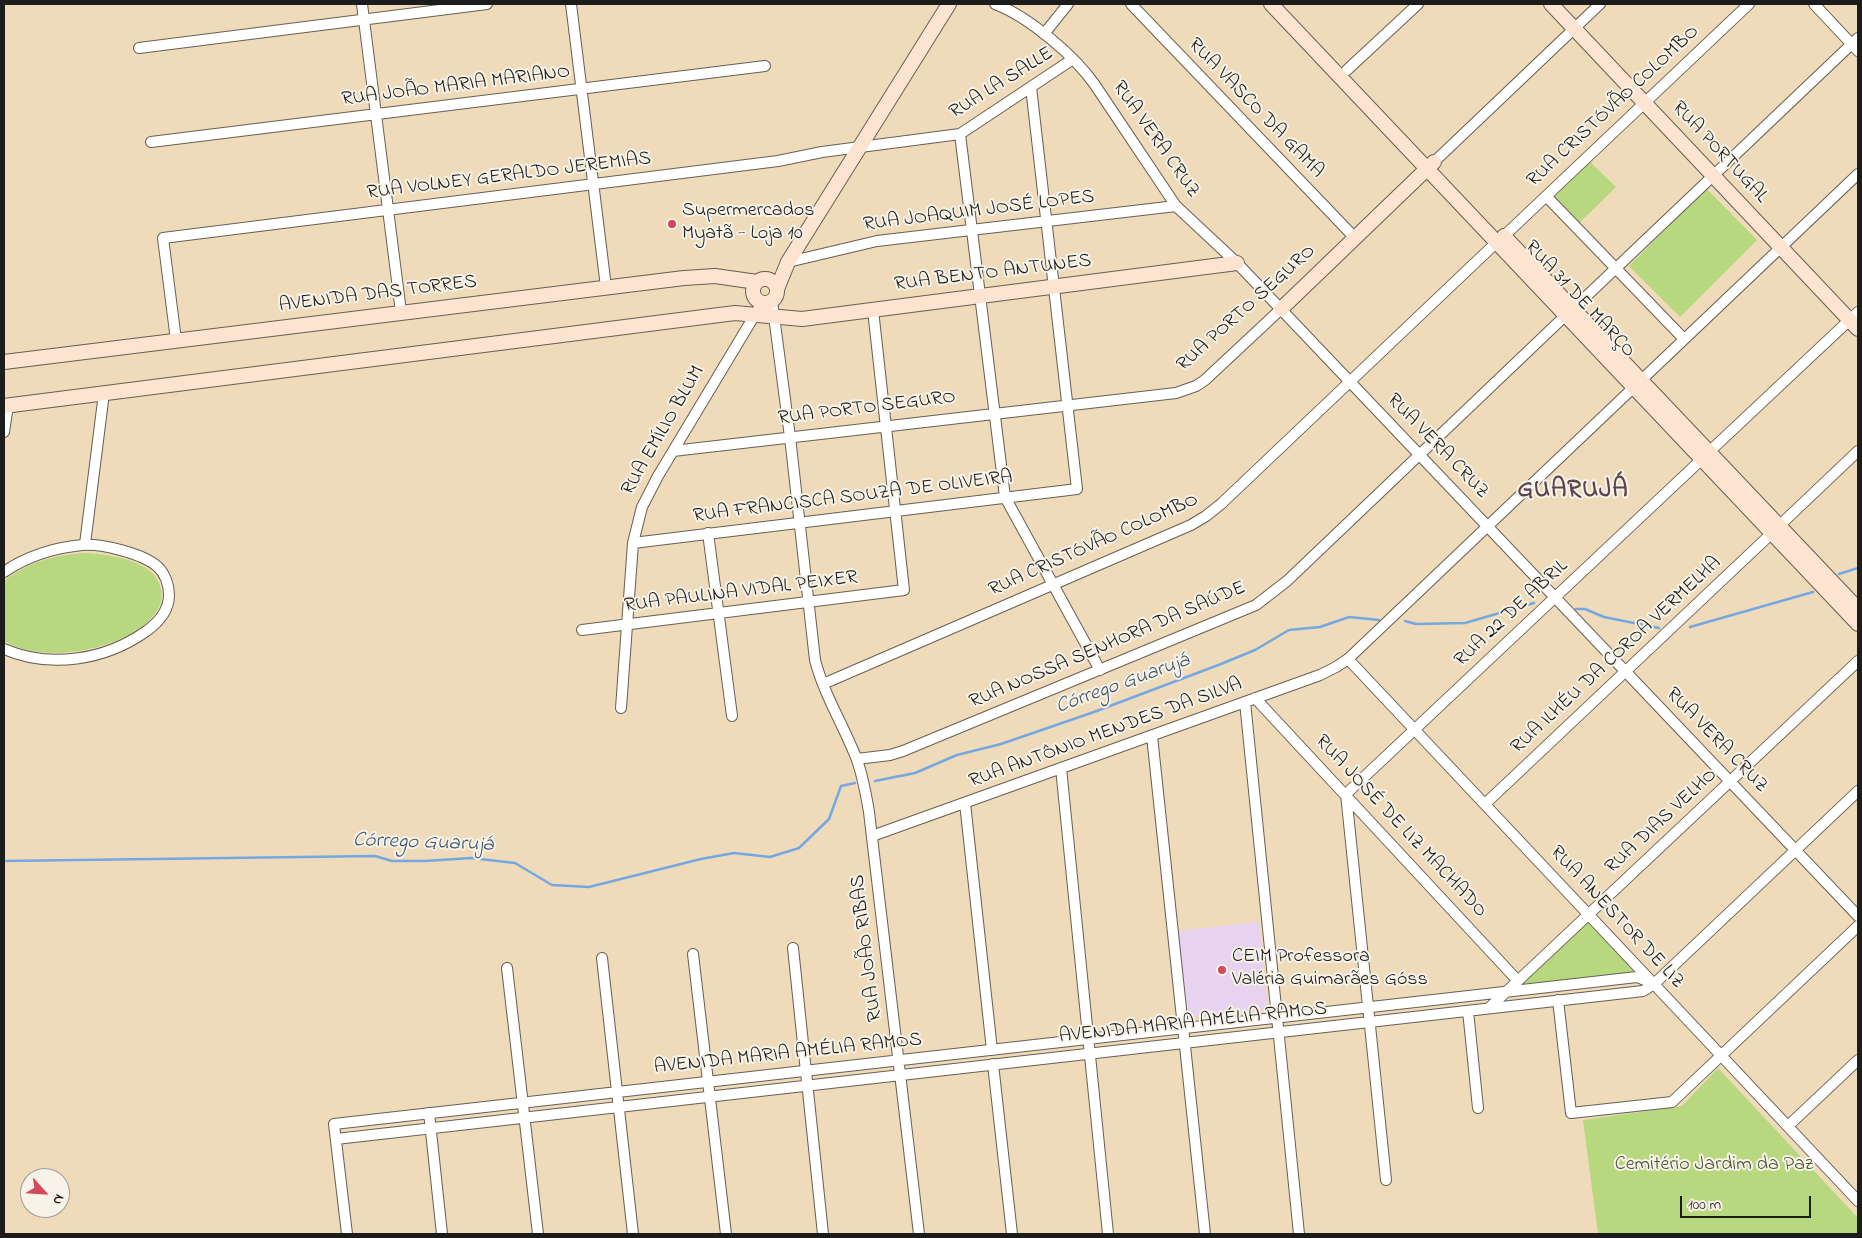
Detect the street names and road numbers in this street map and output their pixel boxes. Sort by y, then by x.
street label: RUA CRISTÓVÃO COLOMBO [1523,21,1705,193]
street label: RUA VASCO DA GAMA [1182,34,1328,184]
street label: RUA LA SALLE [946,43,1058,125]
street label: RUA JOÃO MARIA MARIANO [340,61,572,113]
street label: RUA VERA CRUZ [1106,77,1204,203]
street label: RUA PORTUGAL [1666,97,1772,209]
street label: RUA VOLNEY GERALDO JEREMIAS [366,148,652,206]
street label: RUA JOAQUIM JOSÉ LOPES [862,186,1096,238]
street label: RUA 31 DE MARÇO [1519,236,1639,364]
street label: RUA PORTO SEGURO [1173,240,1321,378]
street label: RUA BENTO ANTUNES [893,250,1093,298]
street label: AVENIDA DAS TORRES [278,271,478,319]
street label: RUA EMÍLIO BLUM [617,362,711,500]
street label: RUA PORTO SEGURO [777,386,957,432]
street label: RUA VERA CRUZ [1381,389,1493,505]
street label: RUA FRANCISCA SOUZA DE OLIVEIRA [692,466,1014,530]
street label: RUA CRISTÓVÃO COLOMBO [986,489,1202,603]
street label: RUA ILHÉU DA COROA VERMELHA [1507,552,1727,760]
street label: RUA 22 DE ABRIL [1450,555,1574,673]
street label: RUA PAULINA VIDAL PEIXER [623,567,859,619]
street label: RUA NOSSA SENHORA DA SAÚDE [966,577,1250,715]
street label: RUA ANTÔNIO MENDES DA SILVA [966,673,1246,795]
street label: RUA VERA CRUZ [1660,683,1772,799]
street label: RUA JOSÉ DE LIZ MACHADO [1309,731,1491,923]
street label: RUA DIAS VELHO [1601,764,1723,880]
street label: RUA ANESTOR DE LIZ [1544,842,1688,994]
street label: RUA JOÃO RIBAS [847,873,889,1023]
street label: AVENIDA MARIA AMÉLIA RAMOS [1058,998,1328,1050]
street label: AVENIDA MARIA AMÉLIA RAMOS [653,1029,923,1081]

